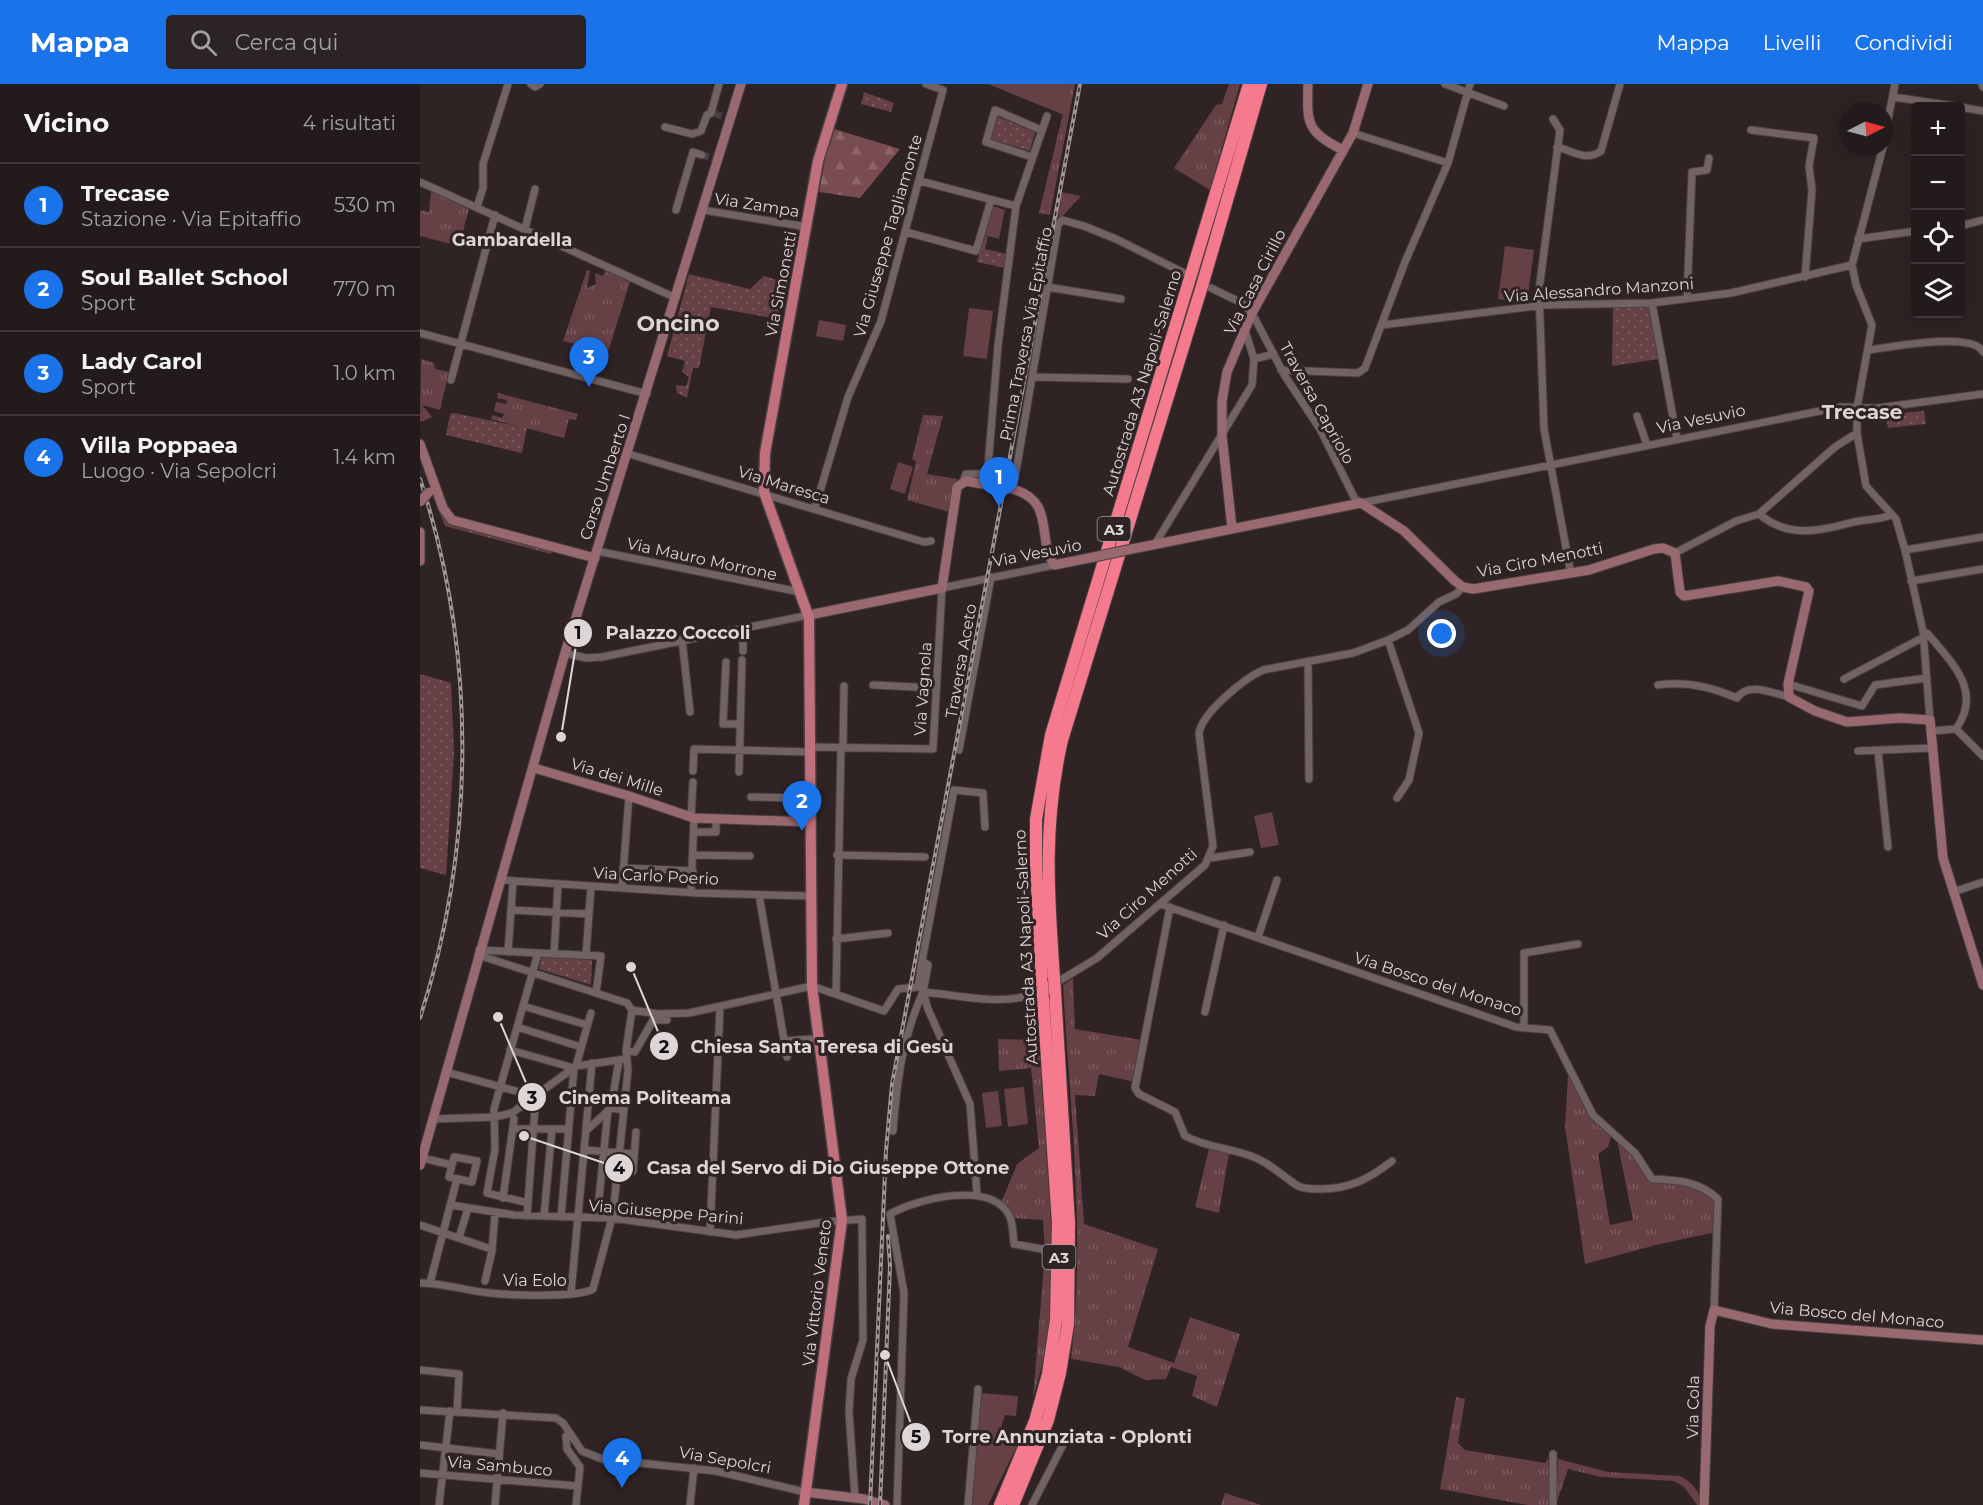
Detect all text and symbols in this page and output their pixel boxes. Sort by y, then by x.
search box [166,15,586,69]
text: Mappa [30,25,130,59]
icon: search [187,26,220,59]
text: Cerca qui [235,29,338,56]
text: Mappa [1656,30,1730,55]
text: Livelli [1763,30,1821,55]
text: Condividi [1854,30,1953,55]
north arrow [1839,102,1893,156]
map controls [1911,102,1965,318]
button: + [1911,102,1965,156]
text: Vicino [24,107,109,139]
text: 4 risultati [303,111,396,135]
street label: Via Giuseppe Tagliamonte [850,132,926,340]
button: − [1911,156,1965,210]
text: Trecase [81,180,170,207]
street label: Via Zampa [713,189,801,221]
text: 1 [40,193,47,217]
text: 530 m [334,193,396,217]
text: Stazione · Via Epitaffio [81,207,301,231]
button: locate [1911,210,1965,264]
street label: Prima Traversa Via Epitaffio [996,225,1056,443]
street label: Via Casa Cirillo [1220,226,1290,338]
district label: Gambardella [452,229,572,251]
street label: Via Simonetti [761,229,801,339]
text: Soul Ballet School [81,264,288,291]
button: layers [1911,264,1965,318]
street label: Autostrada A3 Napoli-Salerno [1099,268,1185,498]
street label: Via Alessandro Manzoni [1503,274,1695,306]
text: 2 [38,277,49,301]
text: 770 m [333,277,396,301]
text: Sport [81,291,136,315]
district label: Oncino [636,310,720,337]
pin: 3 [570,338,608,387]
street label: Traversa Capriolo [1276,339,1358,467]
text: Lady Carol [81,348,202,375]
text: 3 [38,361,49,385]
text: 1.0 km [333,361,396,385]
text: Sport [81,375,136,399]
street label: Via Vesuvio [1655,400,1747,438]
district label: Trecase [1822,400,1902,424]
street label: Corso Umberto I [576,412,634,542]
text: Villa Poppaea [81,432,238,459]
text: 4 [37,445,50,469]
text: 1.4 km [333,445,396,469]
pin: 1 [980,458,1018,507]
text: Luogo · Via Sepolcri [81,459,277,483]
street label: Via Maresca [735,462,833,508]
road number: A3 [1098,517,1130,541]
street label: Via Mauro Morrone [625,534,779,584]
street label: Via Vesuvio [991,535,1083,571]
street label: Via Ciro Menotti [1475,538,1605,582]
street label: Traversa Aceto [942,602,980,720]
callout: Palazzo Coccoli [563,615,762,651]
your location [1427,619,1456,648]
text: 1 [574,622,582,644]
text: Palazzo Coccoli [606,622,751,644]
street label: Via Vagnola [910,641,936,737]
street label: Via dei Mille [568,754,666,800]
pin: 2 [782,782,821,831]
street label: Autostrada A3 Napoli-Salerno [1010,829,1042,1065]
street label: Via Ciro Menotti [1093,844,1201,944]
street label: Via Carlo Poerio [593,863,719,889]
street label: Via Bosco del Monaco [1352,948,1524,1020]
callout: Chiesa Santa Teresa di Gesù [649,1028,966,1064]
text: 2 [659,1036,670,1058]
text: Chiesa Santa Teresa di Gesù [690,1036,954,1058]
callout: Cinema Politeama [517,1079,744,1115]
text: 3 [526,1087,538,1109]
text: Cinema Politeama [559,1087,731,1109]
callout: Casa del Servo di Dio Giuseppe Ottone [604,1150,1021,1186]
text: 4 [613,1157,626,1179]
text: Casa del Servo di Dio Giuseppe Ottone [647,1157,1009,1179]
street label: Via Giuseppe Parini [588,1196,744,1228]
street label: Via Vittorio Veneto [799,1218,835,1368]
road number: A3 [1042,1245,1076,1269]
street label: Via Eolo [503,1271,567,1290]
street label: Via Bosco del Monaco [1769,1298,1945,1332]
street label: Via Cola [1683,1375,1703,1439]
callout: Torre Annunziata - Oplonti [901,1419,1204,1455]
text: 5 [911,1426,922,1448]
text: Torre Annunziata - Oplonti [942,1426,1192,1448]
pin: 4 [602,1438,642,1488]
street label: Via Sepolcri [677,1443,773,1477]
street label: Via Sambuco [447,1452,553,1480]

